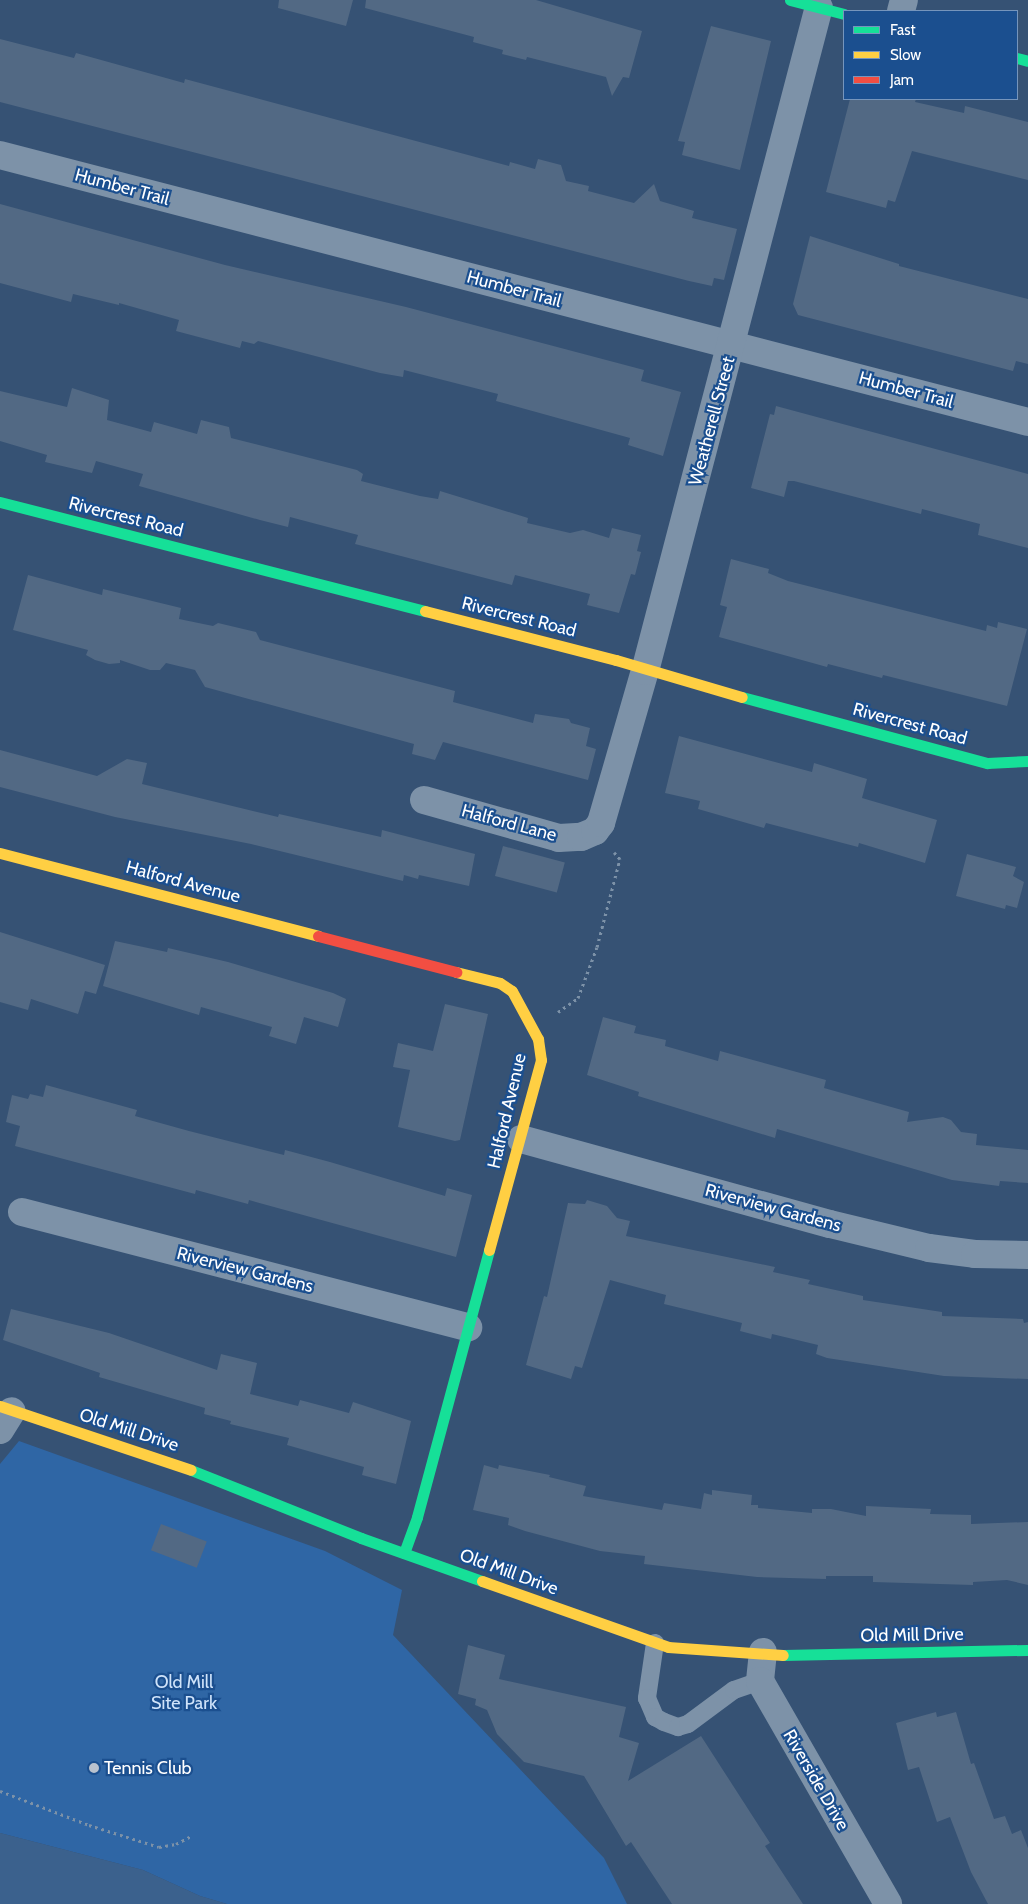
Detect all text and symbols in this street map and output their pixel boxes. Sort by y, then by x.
legend [843,10,1018,100]
text: Fast [890,21,915,39]
text: Slow [890,46,921,64]
text: Jam [890,71,914,89]
street label: Humber Trail [72,164,172,210]
street label: Humber Trail [464,266,564,312]
street label: Weatherell Street [684,354,740,488]
street label: Humber Trail [856,367,956,413]
street label: Rivercrest Road [66,492,186,542]
street label: Rivercrest Road [459,592,579,642]
street label: Rivercrest Road [851,698,969,750]
street label: Halford Lane [459,800,559,846]
street label: Halford Avenue [123,856,243,908]
street label: Halford Avenue [483,1051,531,1171]
street label: Riverview Gardens [703,1179,843,1237]
street label: Riverview Gardens [174,1243,316,1297]
street label: Old Mill Drive [77,1404,181,1456]
street label: Old Mill Drive [457,1544,561,1600]
street label: Old Mill Drive [860,1623,964,1647]
park label: Old Mill Site Park [151,1672,217,1715]
street label: Riverside Drive [778,1726,854,1834]
place label: Tennis Club [104,1757,192,1779]
marker: Tennis Club [88,1762,100,1774]

